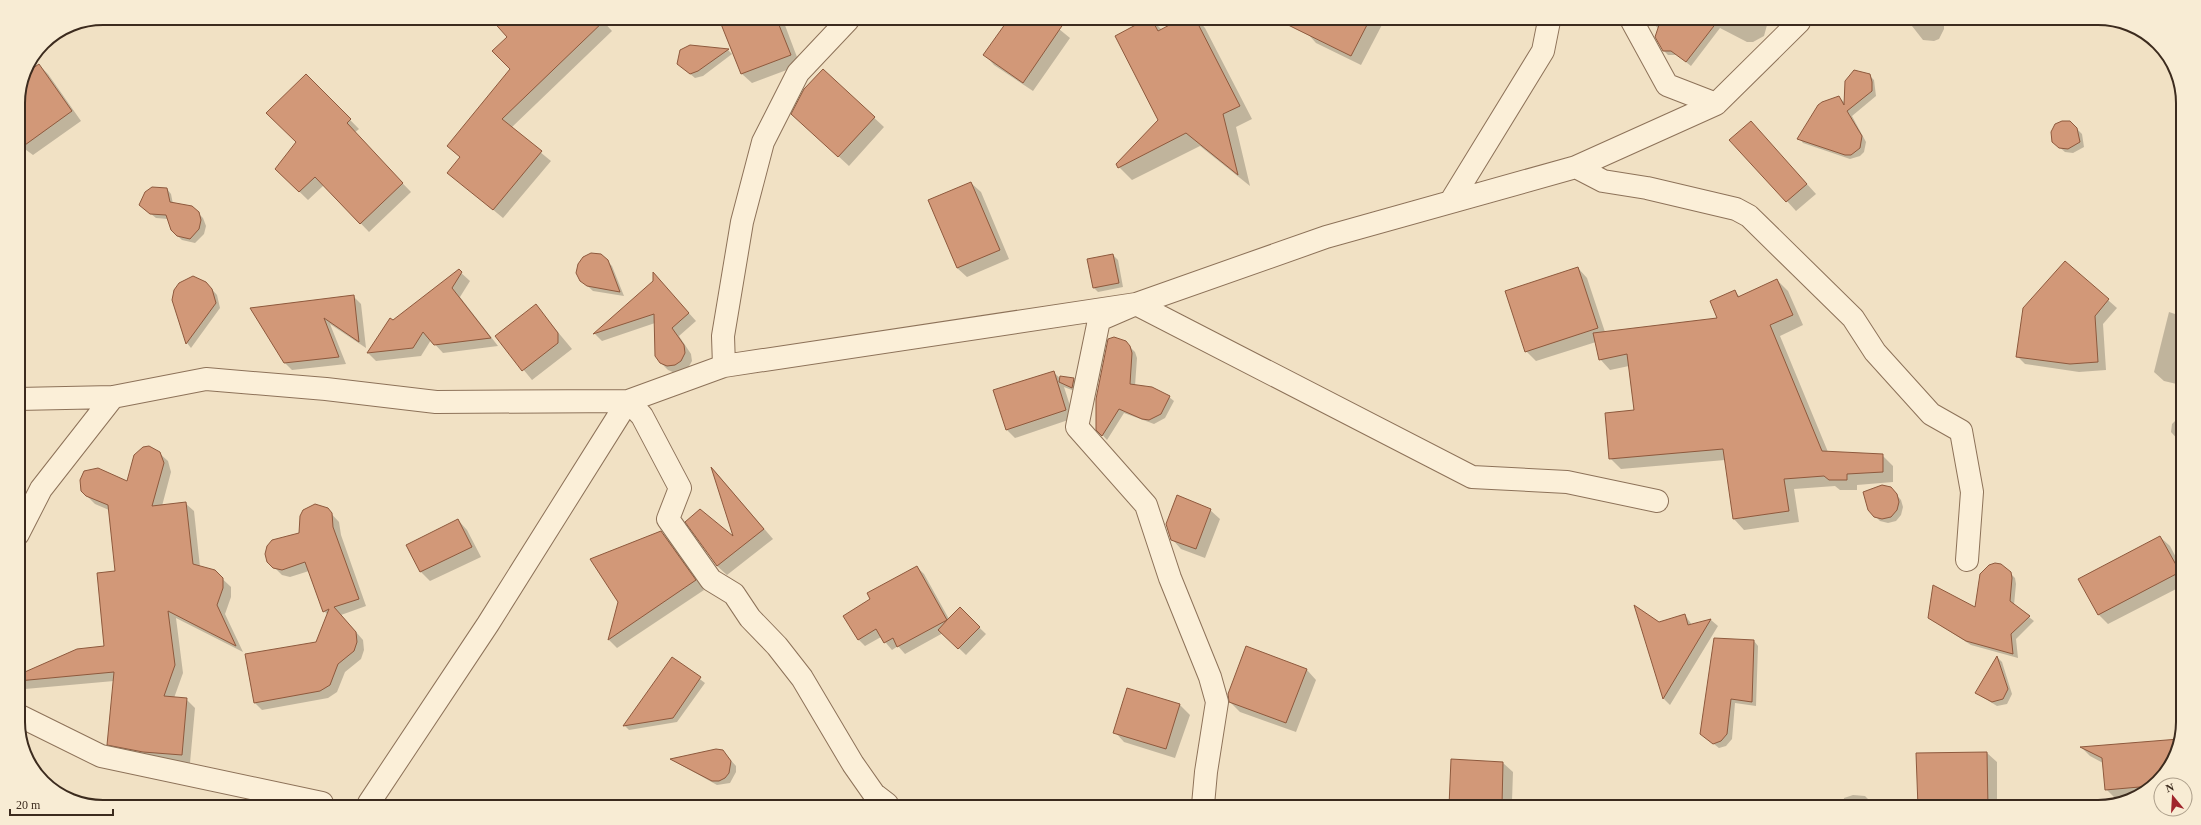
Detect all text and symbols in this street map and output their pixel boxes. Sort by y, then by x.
north arrow [2153,777,2193,817]
text: N [2164,781,2176,794]
scale bar [10,791,113,817]
text: 20 m [16,798,41,812]

